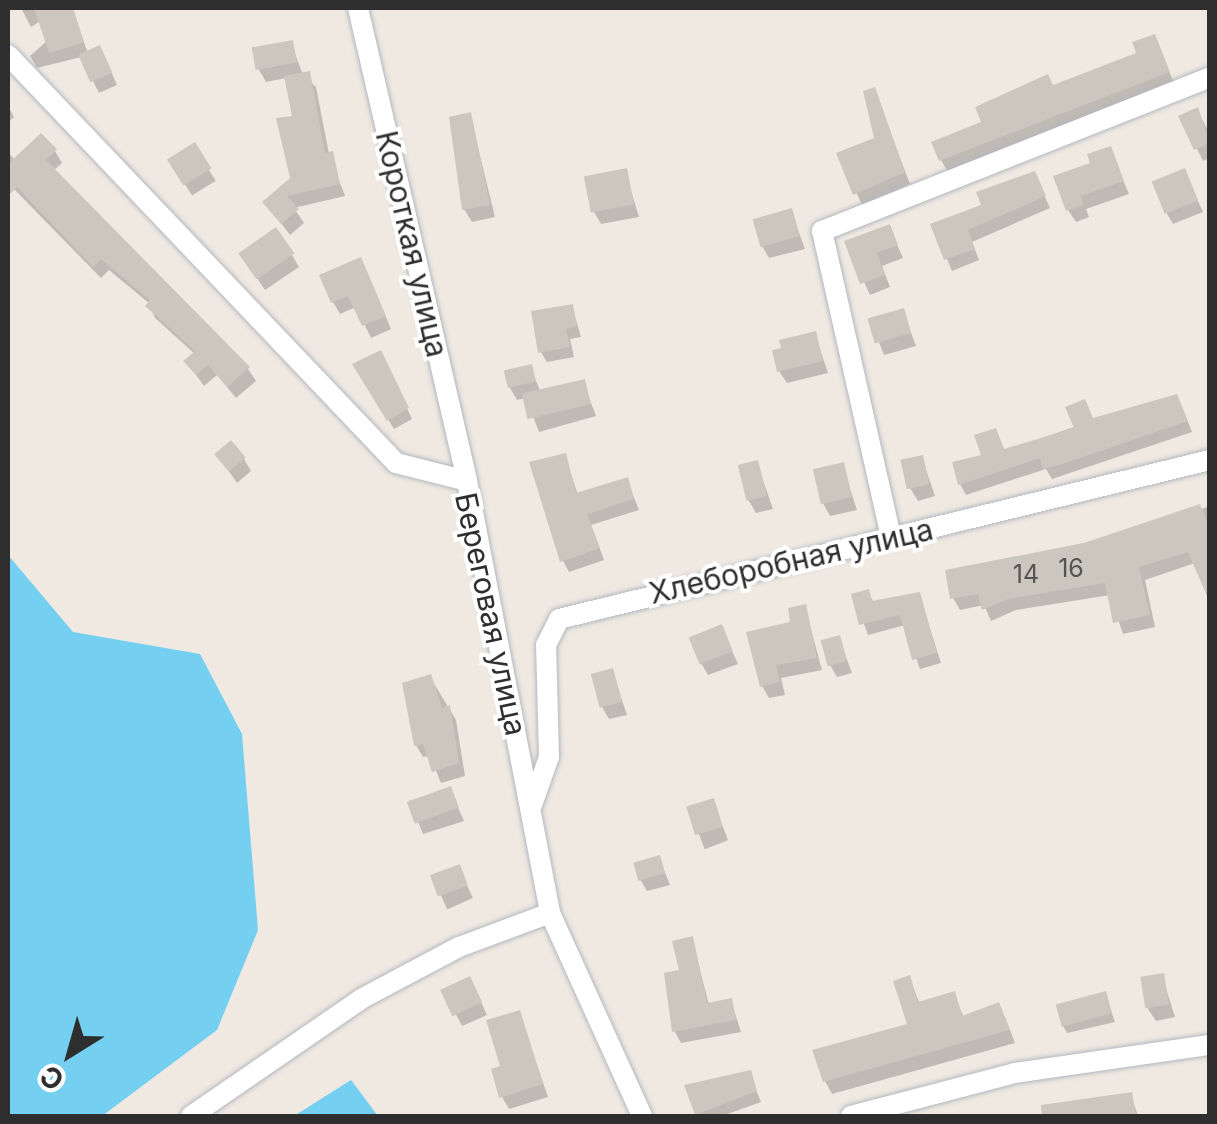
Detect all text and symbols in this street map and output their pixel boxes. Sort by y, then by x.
street label: Короткая улица [368,127,456,361]
street label: Береговая улица [448,489,534,739]
street label: Хлеборобная улица [646,511,936,611]
house number: 16 [1058,553,1084,583]
house number: 14 [1013,559,1039,589]
north arrow [20,1004,120,1104]
text: С [33,1058,70,1098]

